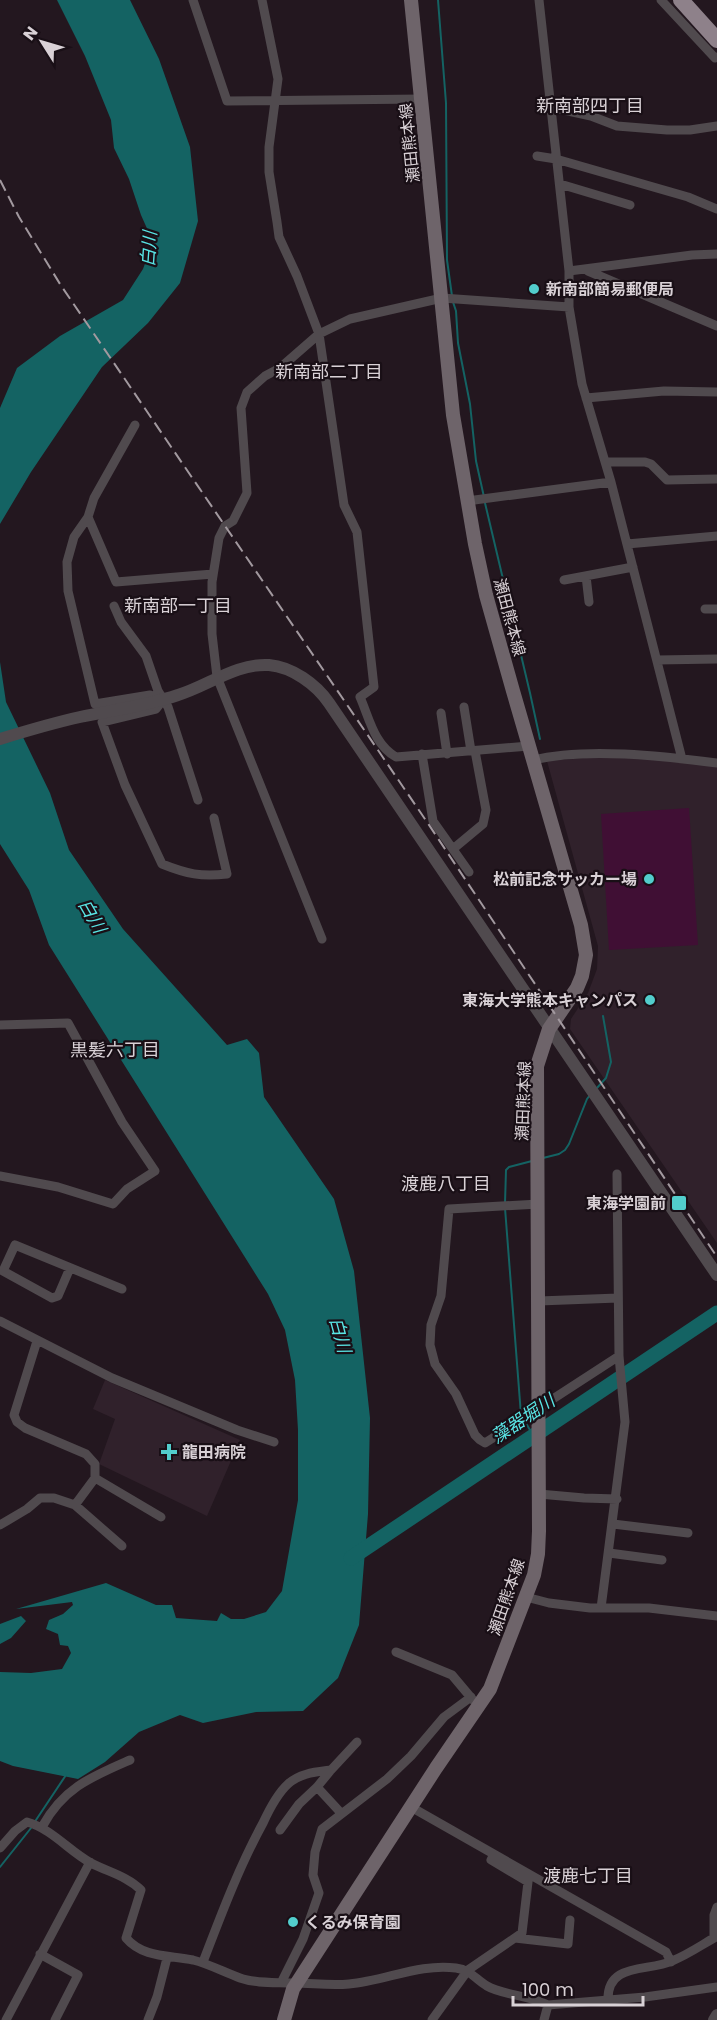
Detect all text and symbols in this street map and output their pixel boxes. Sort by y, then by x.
north arrow [12,12,72,72]
text: N [18,22,43,45]
district label: 新南部四丁目 [536,93,644,118]
street label: 瀬田熊本線 [394,102,425,184]
water label: 白川 [135,228,162,268]
place label: 新南部簡易郵便局 [546,278,674,301]
marker: 新南部簡易郵便局 [527,282,541,296]
district label: 新南部二丁目 [275,359,383,384]
street label: 瀬田熊本線 [488,576,531,659]
district label: 新南部一丁目 [124,593,232,618]
place label: 松前記念サッカー場 [493,868,637,891]
marker: 松前記念サッカー場 [642,872,656,886]
water label: 白川 [73,894,113,939]
place label: 東海大学熊本キャンパス [462,989,638,1012]
marker: 東海大学熊本キャンパス [643,993,657,1007]
district label: 黒髪六丁目 [70,1037,160,1062]
street label: 瀬田熊本線 [511,1061,536,1141]
district label: 渡鹿八丁目 [401,1171,491,1196]
place label: 東海学園前 [586,1192,666,1215]
marker: 東海学園前 [670,1194,688,1212]
water label: 白川 [324,1314,358,1357]
water label: 藻器堀川 [486,1387,561,1449]
place label: 龍田病院 [182,1441,246,1464]
marker: 龍田病院 [160,1443,178,1461]
street label: 瀬田熊本線 [483,1556,530,1639]
district label: 渡鹿七丁目 [543,1863,633,1888]
place label: くるみ保育園 [305,1911,401,1934]
marker: くるみ保育園 [286,1915,300,1929]
scale bar [513,1969,644,2007]
text: 100 m [522,1977,574,2002]

